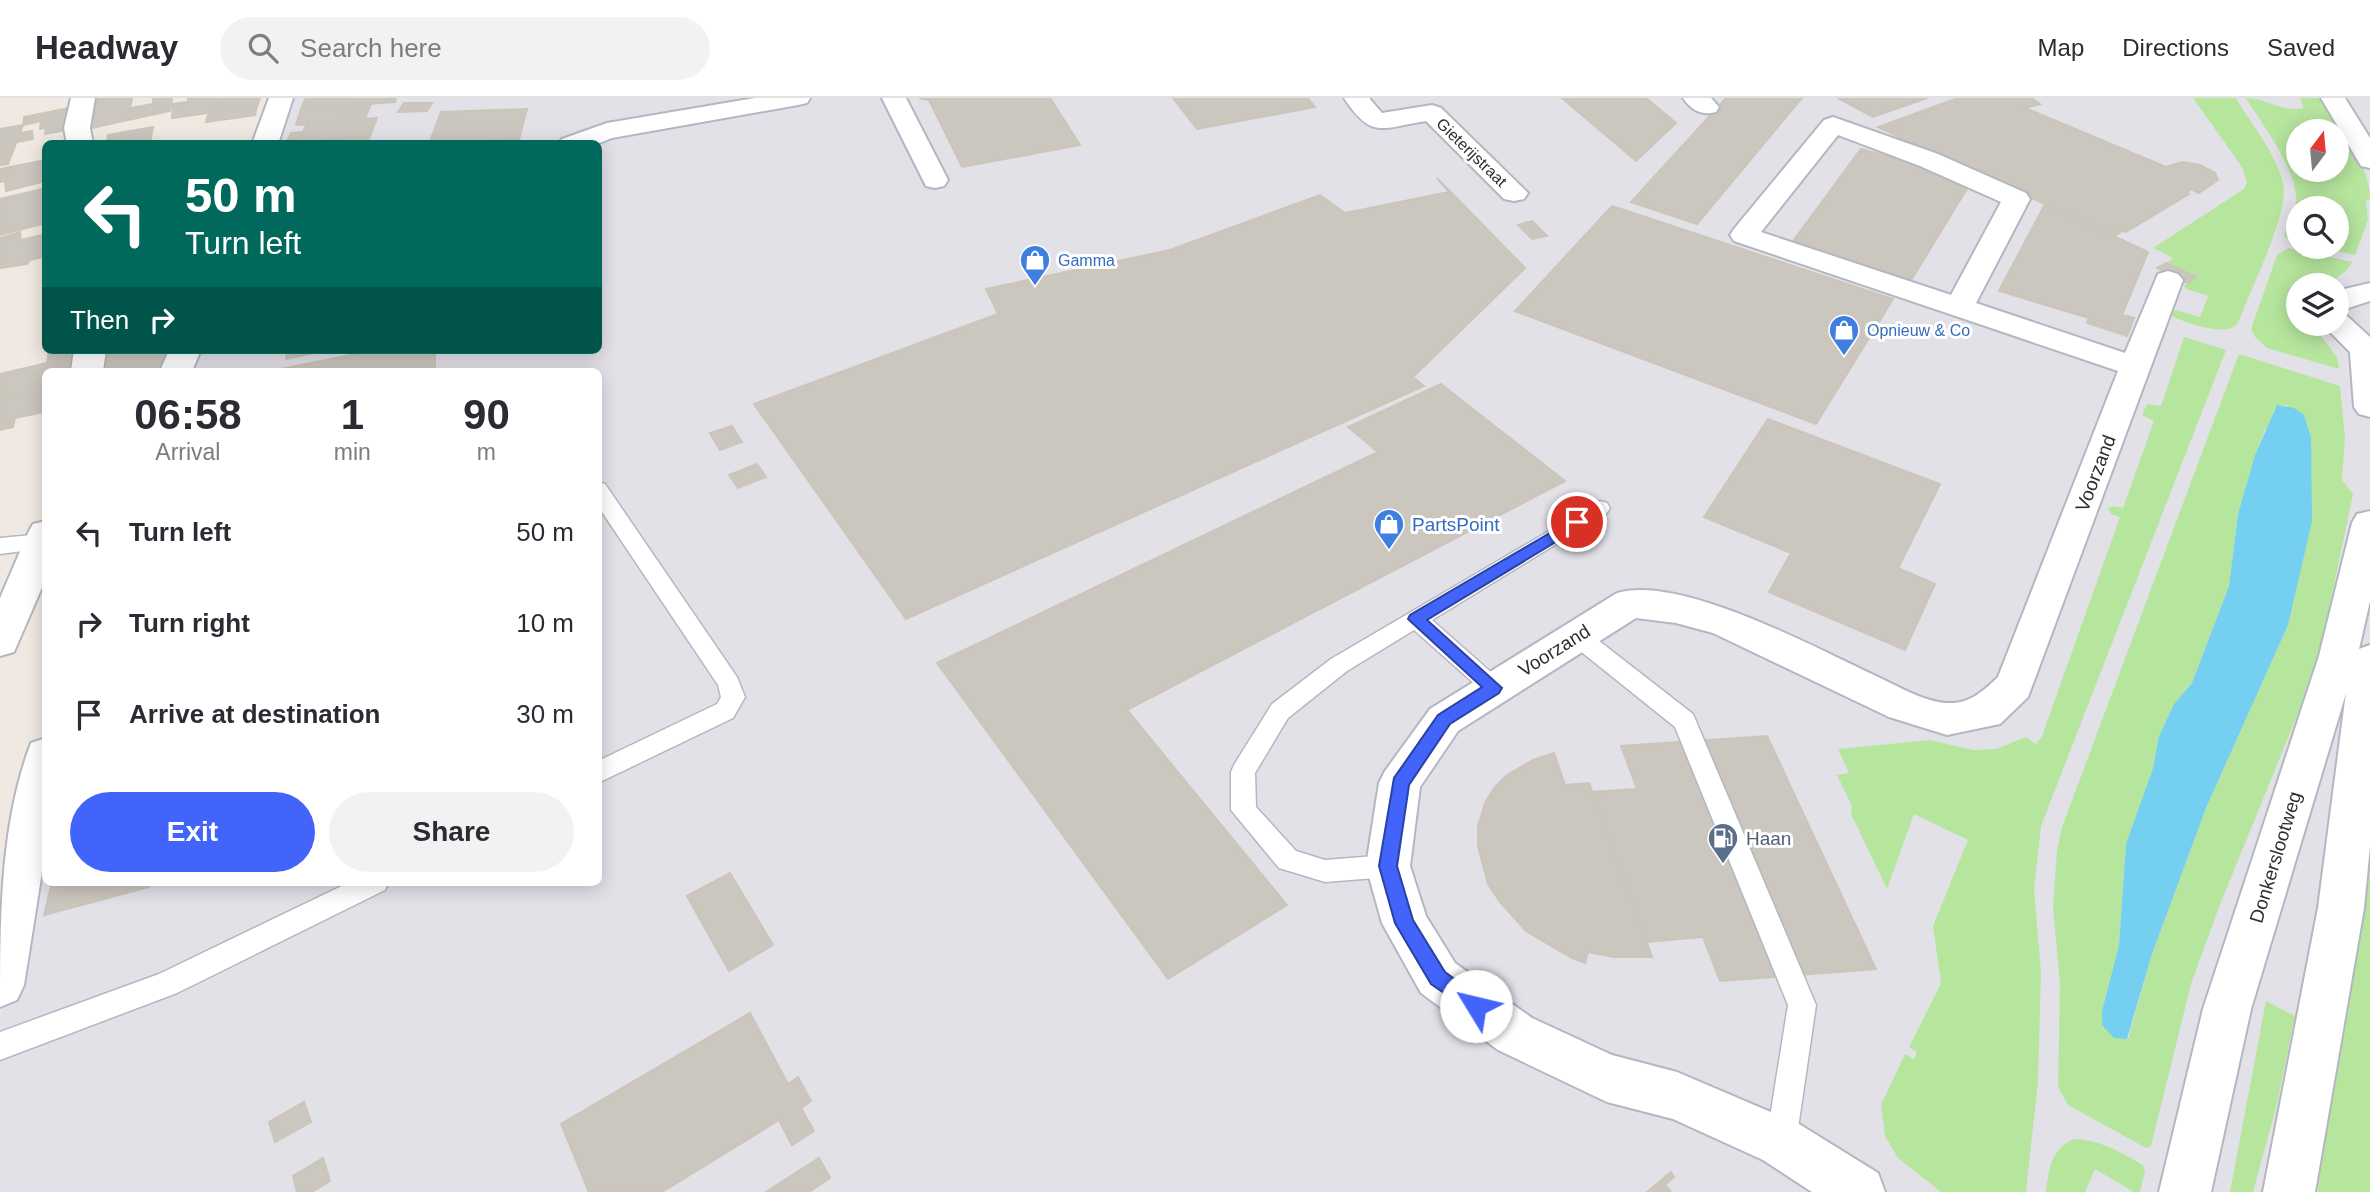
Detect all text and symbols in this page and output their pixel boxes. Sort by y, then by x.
search box [220,17,710,80]
text: Headway [35,29,178,66]
icon: search [244,29,282,67]
text: Search here [300,33,442,63]
text: Map [2038,34,2084,61]
text: Directions [2122,34,2229,61]
text: Saved [2267,34,2335,61]
street label: Gieterijstraat [1433,115,1511,190]
north arrow [2286,119,2348,182]
map controls [2286,119,2349,336]
icon: left [70,168,161,259]
text: 50 m [185,168,297,222]
button: search [2286,196,2349,259]
text: Turn left [185,225,301,261]
shop icon: Gamma [1018,243,1052,287]
place label: Gamma [1058,252,1115,269]
button: layers [2286,273,2349,336]
icon: right [143,301,181,339]
text: Then [70,305,129,335]
shop icon: Opnieuw & Co [1827,313,1861,357]
place label: Opnieuw & Co [1867,322,1970,339]
text: 06:58 [134,391,242,438]
text: 1 [341,391,364,438]
text: 90 [463,391,510,438]
street label: Voorzand [2071,432,2120,514]
text: Arrival [155,439,220,465]
text: min [334,439,371,465]
text: m [477,439,496,465]
pin [1547,492,1607,552]
icon: arrive [1558,503,1596,541]
shop icon: PartsPoint [1372,507,1406,551]
icon: left [70,514,108,552]
place label: PartsPoint [1412,514,1500,535]
text: Turn left [129,517,231,547]
text: 50 m [516,517,574,547]
icon: right [70,605,108,643]
text: Turn right [129,608,250,638]
text: 10 m [516,608,574,638]
street label: Voorzand [1515,620,1594,681]
icon: arrive [70,696,108,734]
text: Arrive at destination [129,699,380,729]
text: 30 m [516,699,574,729]
street label: Donkerslootweg [2246,789,2305,925]
button: Exit [70,792,315,872]
button: Share [329,792,574,872]
fuel station icon: Haan [1706,821,1740,865]
place label: Haan [1746,828,1791,849]
position arrow [1439,969,1513,1043]

